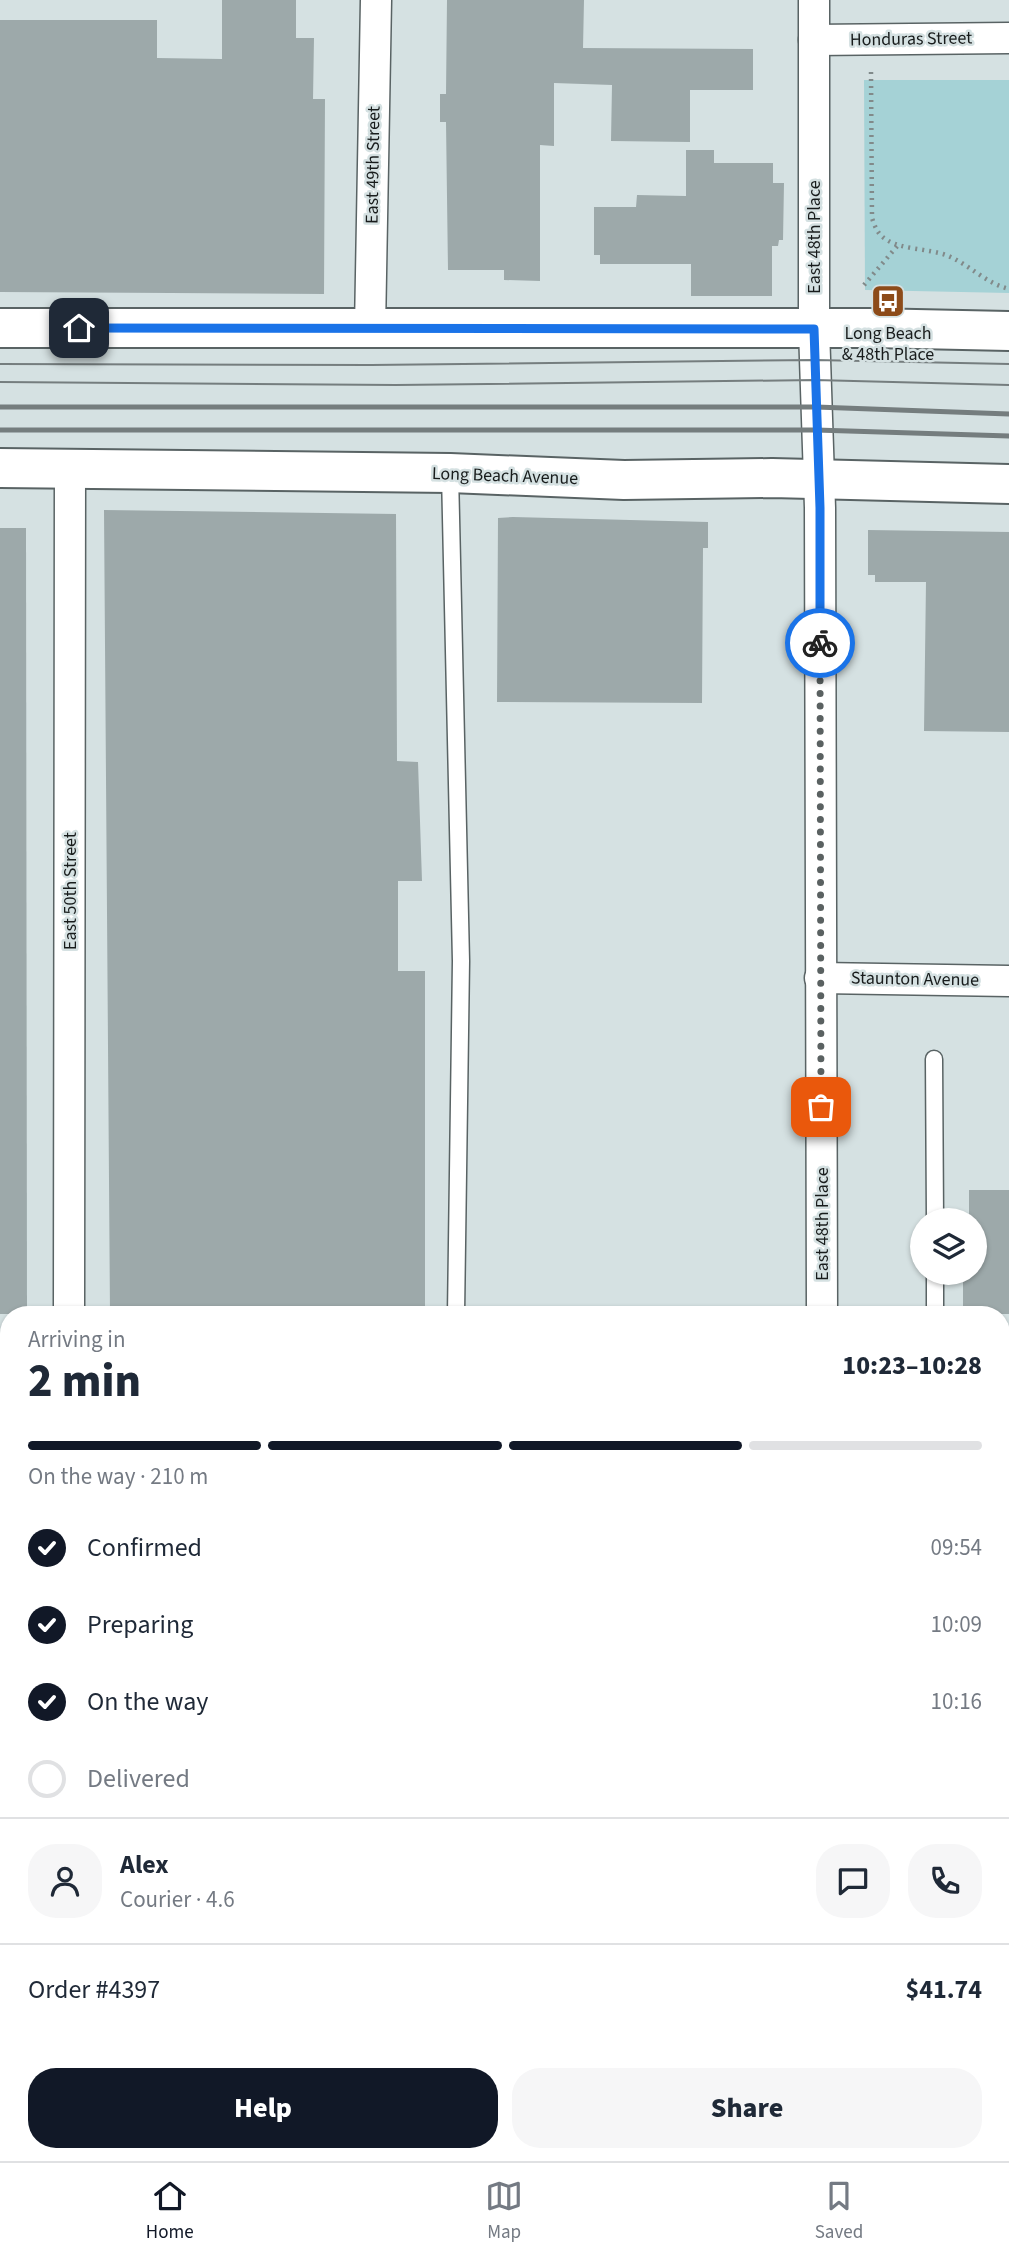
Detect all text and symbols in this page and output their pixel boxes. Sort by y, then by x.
street label: Honduras Street [850,25,972,53]
street label: East 49th Street [359,106,387,224]
street label: East 48th Place [802,180,827,294]
bus stop icon: Long Beach & 48th Place [869,282,907,320]
pin [49,298,109,358]
icon: home [60,309,98,347]
place label: Long Beach & 48th Place [842,321,934,367]
street label: Long Beach Avenue [431,461,579,491]
courier [785,608,855,678]
icon: bike [801,624,839,662]
street label: East 50th Street [58,832,83,950]
street label: Staunton Avenue [851,965,979,993]
pin [791,1077,851,1137]
icon: bag [802,1088,840,1126]
street label: East 48th Place [810,1167,835,1281]
map controls [910,1208,987,1285]
button: layers [910,1208,987,1285]
text: Arriving in [28,1323,126,1356]
text: 10:23–10:28 [842,1347,982,1384]
text: 2 min [28,1349,141,1414]
text: On the way · 210 m [28,1460,208,1493]
icon: check [28,1529,66,1567]
text: Confirmed [87,1529,202,1566]
text: 09:54 [931,1531,982,1564]
icon: check [28,1606,66,1644]
text: Preparing [87,1606,193,1643]
text: 10:09 [931,1608,982,1641]
icon: check [28,1683,66,1721]
text: On the way [87,1683,208,1720]
text: 10:16 [931,1685,982,1718]
text: Delivered [87,1760,190,1797]
button: person [28,1844,102,1918]
button: chat [816,1844,890,1918]
button: phone [908,1844,982,1918]
text: Alex [120,1846,169,1883]
text: Courier · 4.6 [120,1883,235,1916]
text: Order #4397 [28,1971,160,2008]
text: $41.74 [906,1971,982,2008]
button: Help [28,2068,498,2148]
button: Share [512,2068,982,2148]
tab: Home [146,2177,194,2246]
tab: Map [485,2177,523,2246]
tab: Saved [815,2177,863,2246]

